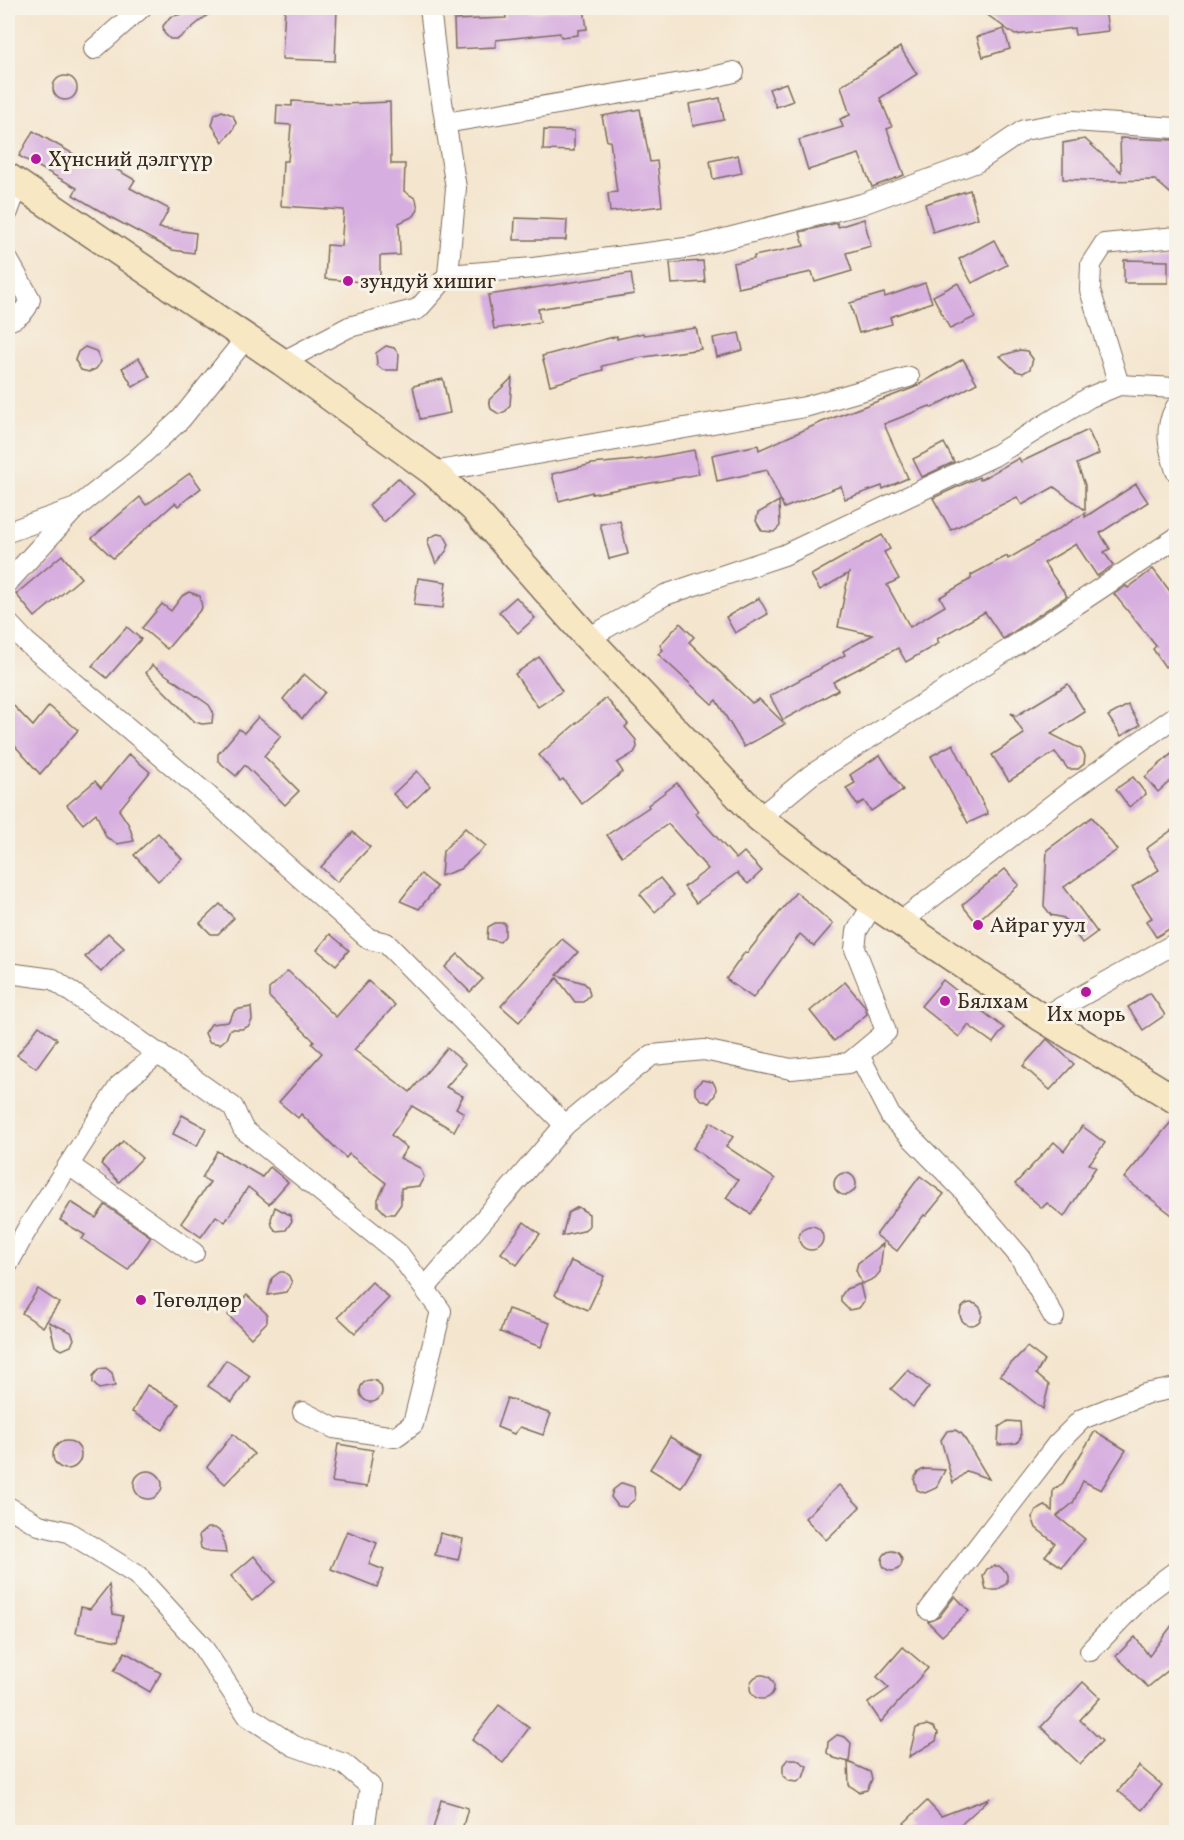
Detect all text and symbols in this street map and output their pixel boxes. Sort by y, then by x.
place label: Хүнсний дэлгүүр [48,146,213,175]
marker: Хүнсний дэлгүүр [29,152,43,166]
place label: зундуй хишиг [360,268,496,297]
marker: зундуй хишиг [341,274,355,288]
place label: Айраг уул [990,912,1086,941]
marker: Айраг уул [971,918,985,932]
marker: Их морь [1079,985,1093,999]
place label: Бялхам [957,988,1028,1017]
marker: Бялхам [938,994,952,1008]
place label: Их морь [1046,1001,1126,1030]
place label: Төгөлдөр [153,1287,242,1316]
marker: Төгөлдөр [134,1293,148,1307]

